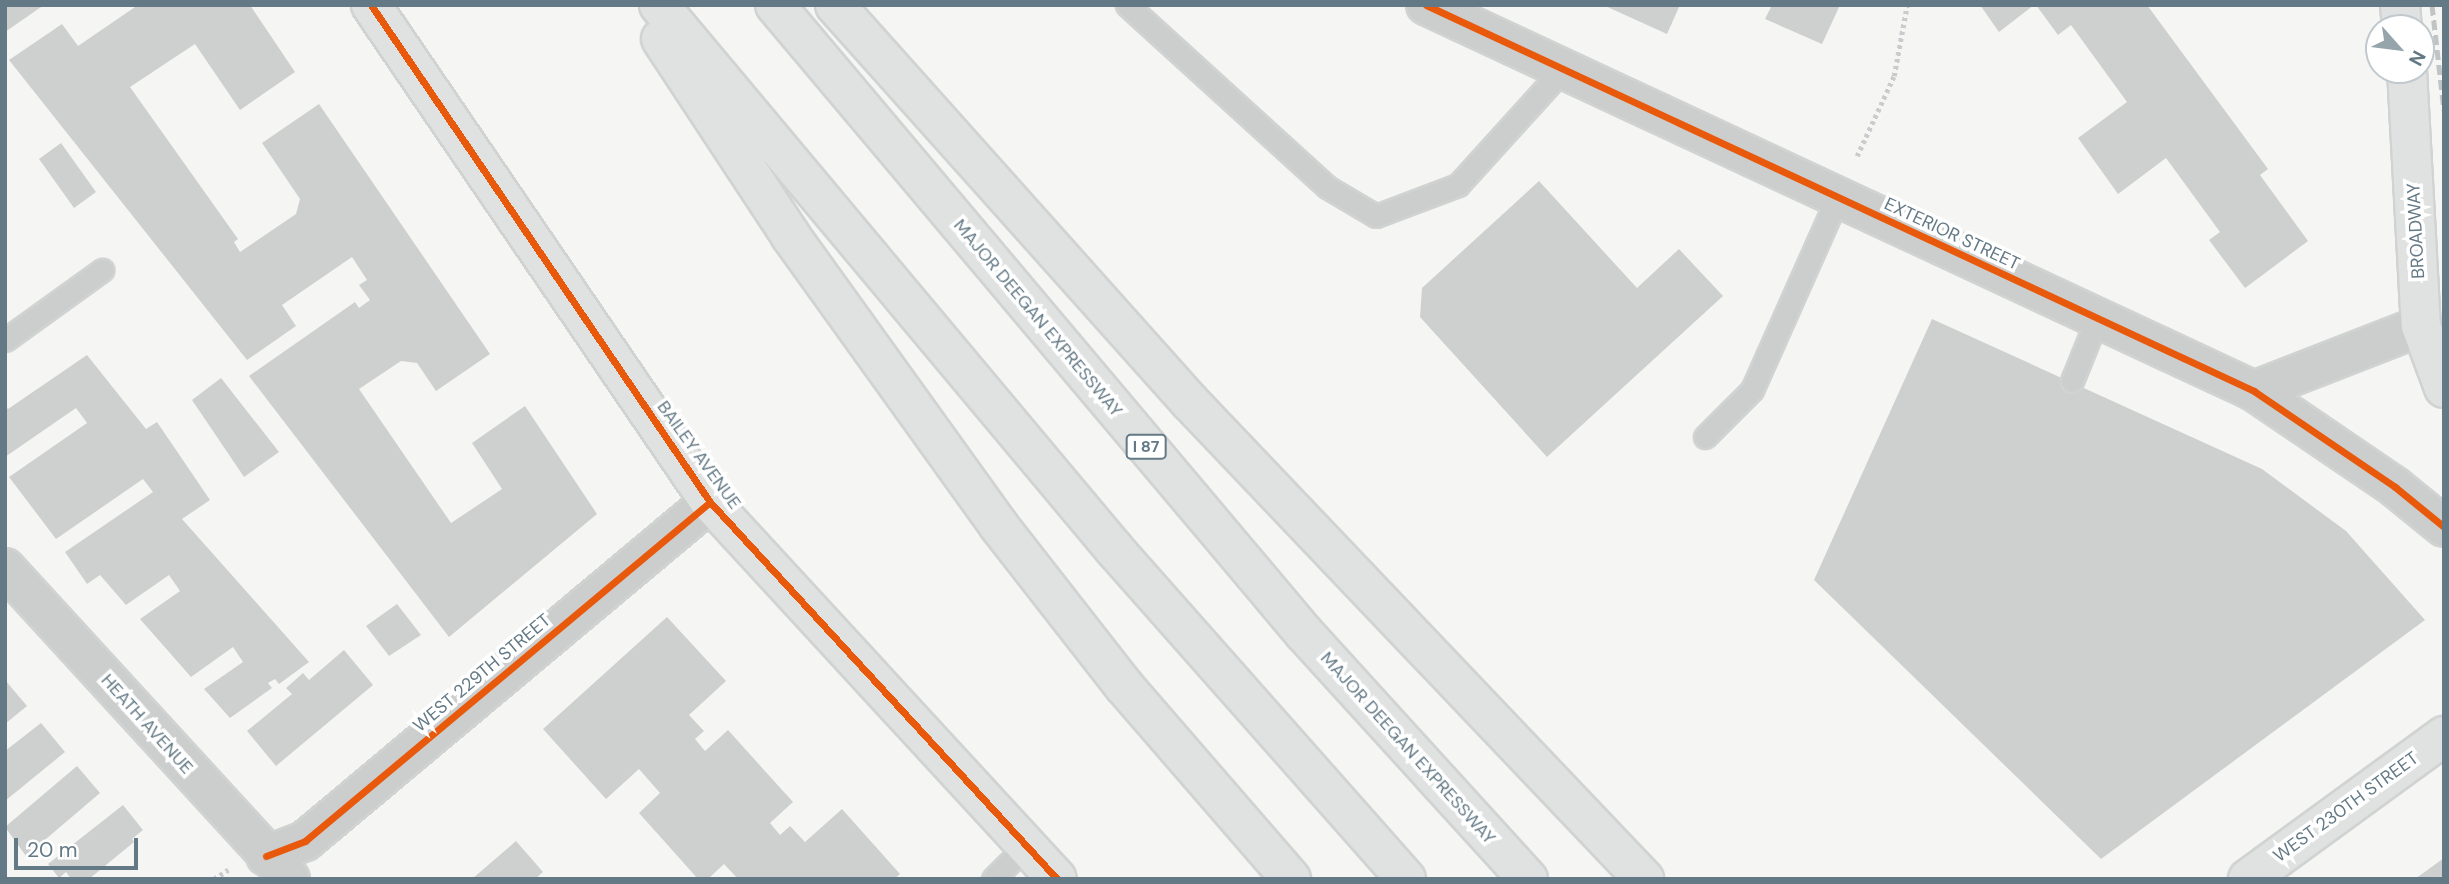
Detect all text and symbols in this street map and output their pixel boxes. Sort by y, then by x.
north arrow [2365,14,2435,84]
text: N [2403,46,2432,70]
street label: BROADWAY [2403,183,2429,279]
street label: EXTERIOR STREET [1881,193,2023,275]
street label: MAJOR DEEGAN EXPRESSWAY [949,215,1127,421]
street label: BAILEY AVENUE [652,397,746,513]
road number: I 87 [1125,434,1167,460]
street label: WEST 229TH STREET [409,609,555,737]
street label: MAJOR DEEGAN EXPRESSWAY [1316,647,1500,849]
street label: HEATH AVENUE [97,670,197,778]
street label: WEST 230TH STREET [2269,747,2423,867]
scale bar [18,824,142,868]
text: 20 m [27,836,78,864]

